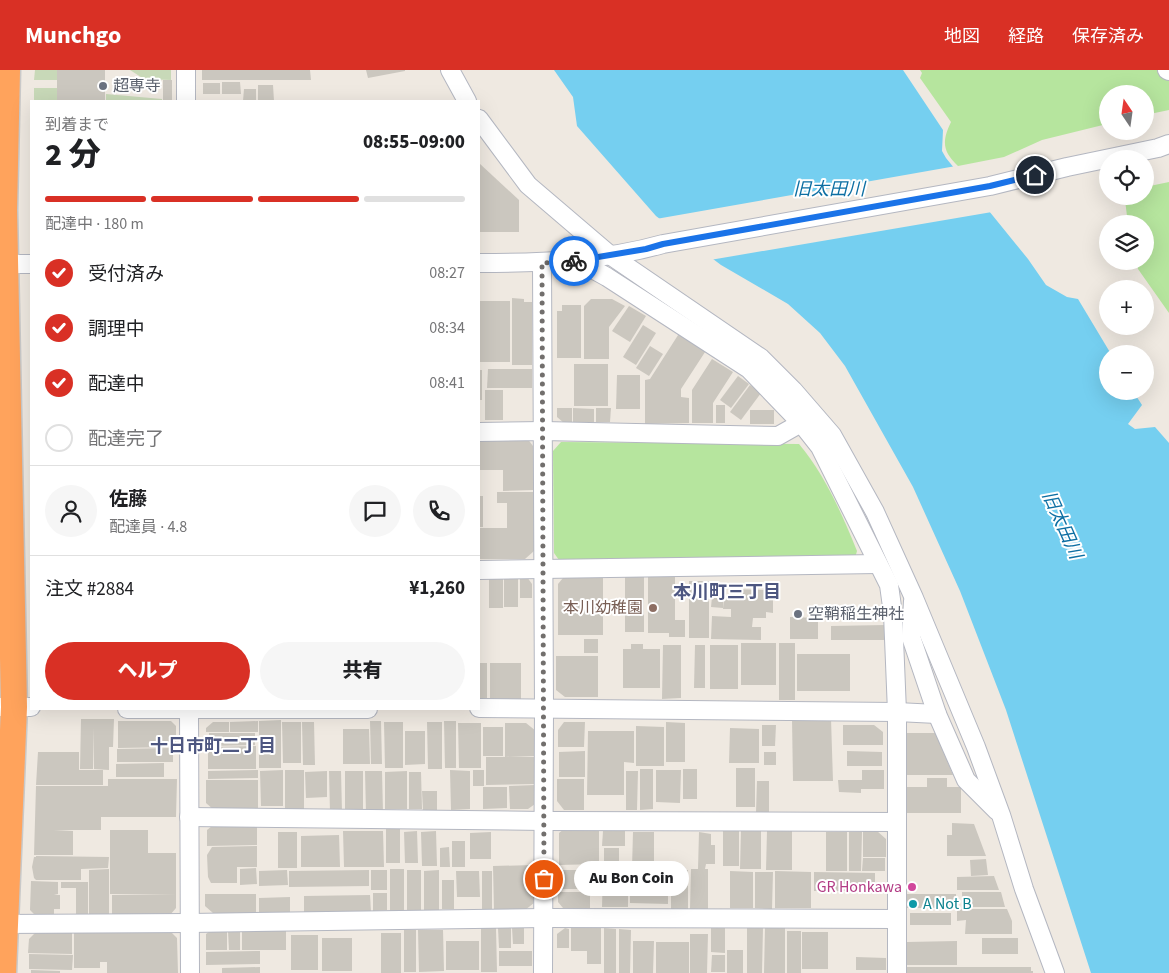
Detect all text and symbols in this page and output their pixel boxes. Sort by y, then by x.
text: Munchgo [25,18,121,53]
text: 地図 [944,24,980,49]
text: 経路 [1008,24,1044,49]
text: 保存済み [1072,24,1144,49]
place label: 超専寺 [113,75,161,97]
marker: 超専寺 [97,80,109,92]
north arrow [1099,85,1154,140]
map controls [1099,85,1154,400]
text: 到着まで [45,114,109,136]
text: 08:55–09:00 [363,129,465,156]
text: 2 分 [45,132,101,178]
button: locate [1099,150,1154,205]
pin [1014,154,1056,196]
icon: home [1021,161,1049,189]
water label: 旧太田川 [793,177,867,202]
text: 配達中 · 180 m [45,213,144,235]
button: layers [1099,215,1154,270]
courier [549,236,599,286]
icon: bike [560,247,588,275]
icon: check [45,259,73,287]
text: 受付済み [88,261,164,288]
text: 08:27 [429,262,465,284]
button: + [1099,280,1154,335]
icon: check [45,314,73,342]
text: 調理中 [88,316,145,343]
text: 08:34 [429,317,465,339]
button: − [1099,345,1154,400]
icon: check [45,369,73,397]
text: 配達中 [88,371,145,398]
text: 08:41 [429,372,465,394]
text: 配達完了 [88,426,164,453]
button: person [45,485,97,537]
button: chat [349,485,401,537]
button: phone [413,485,465,537]
text: 佐藤 [109,486,147,513]
water label: 旧太田川 [1036,487,1089,565]
text: 配達員 · 4.8 [109,516,187,538]
text: ¥1,260 [409,575,465,602]
text: 注文 #2884 [45,576,134,603]
district label: 本川町三丁目 [673,580,781,605]
place label: 本川幼稚園 [563,597,643,619]
marker: 本川幼稚園 [647,602,659,614]
place label: 空鞘稲生神社 [808,603,904,625]
marker: 空鞘稲生神社 [792,608,804,620]
button: ヘルプ [45,642,250,700]
button: 共有 [260,642,465,700]
district label: 十日市町二丁目 [150,734,276,759]
pin [523,858,565,900]
callout: Au Bon Coin [574,862,689,896]
icon: bag [530,865,558,893]
text: Au Bon Coin [589,867,674,889]
place label: GR Honkawa [817,876,902,898]
marker: GR Honkawa [906,881,918,893]
place label: A Not B [923,893,972,915]
marker: A Not B [907,898,919,910]

